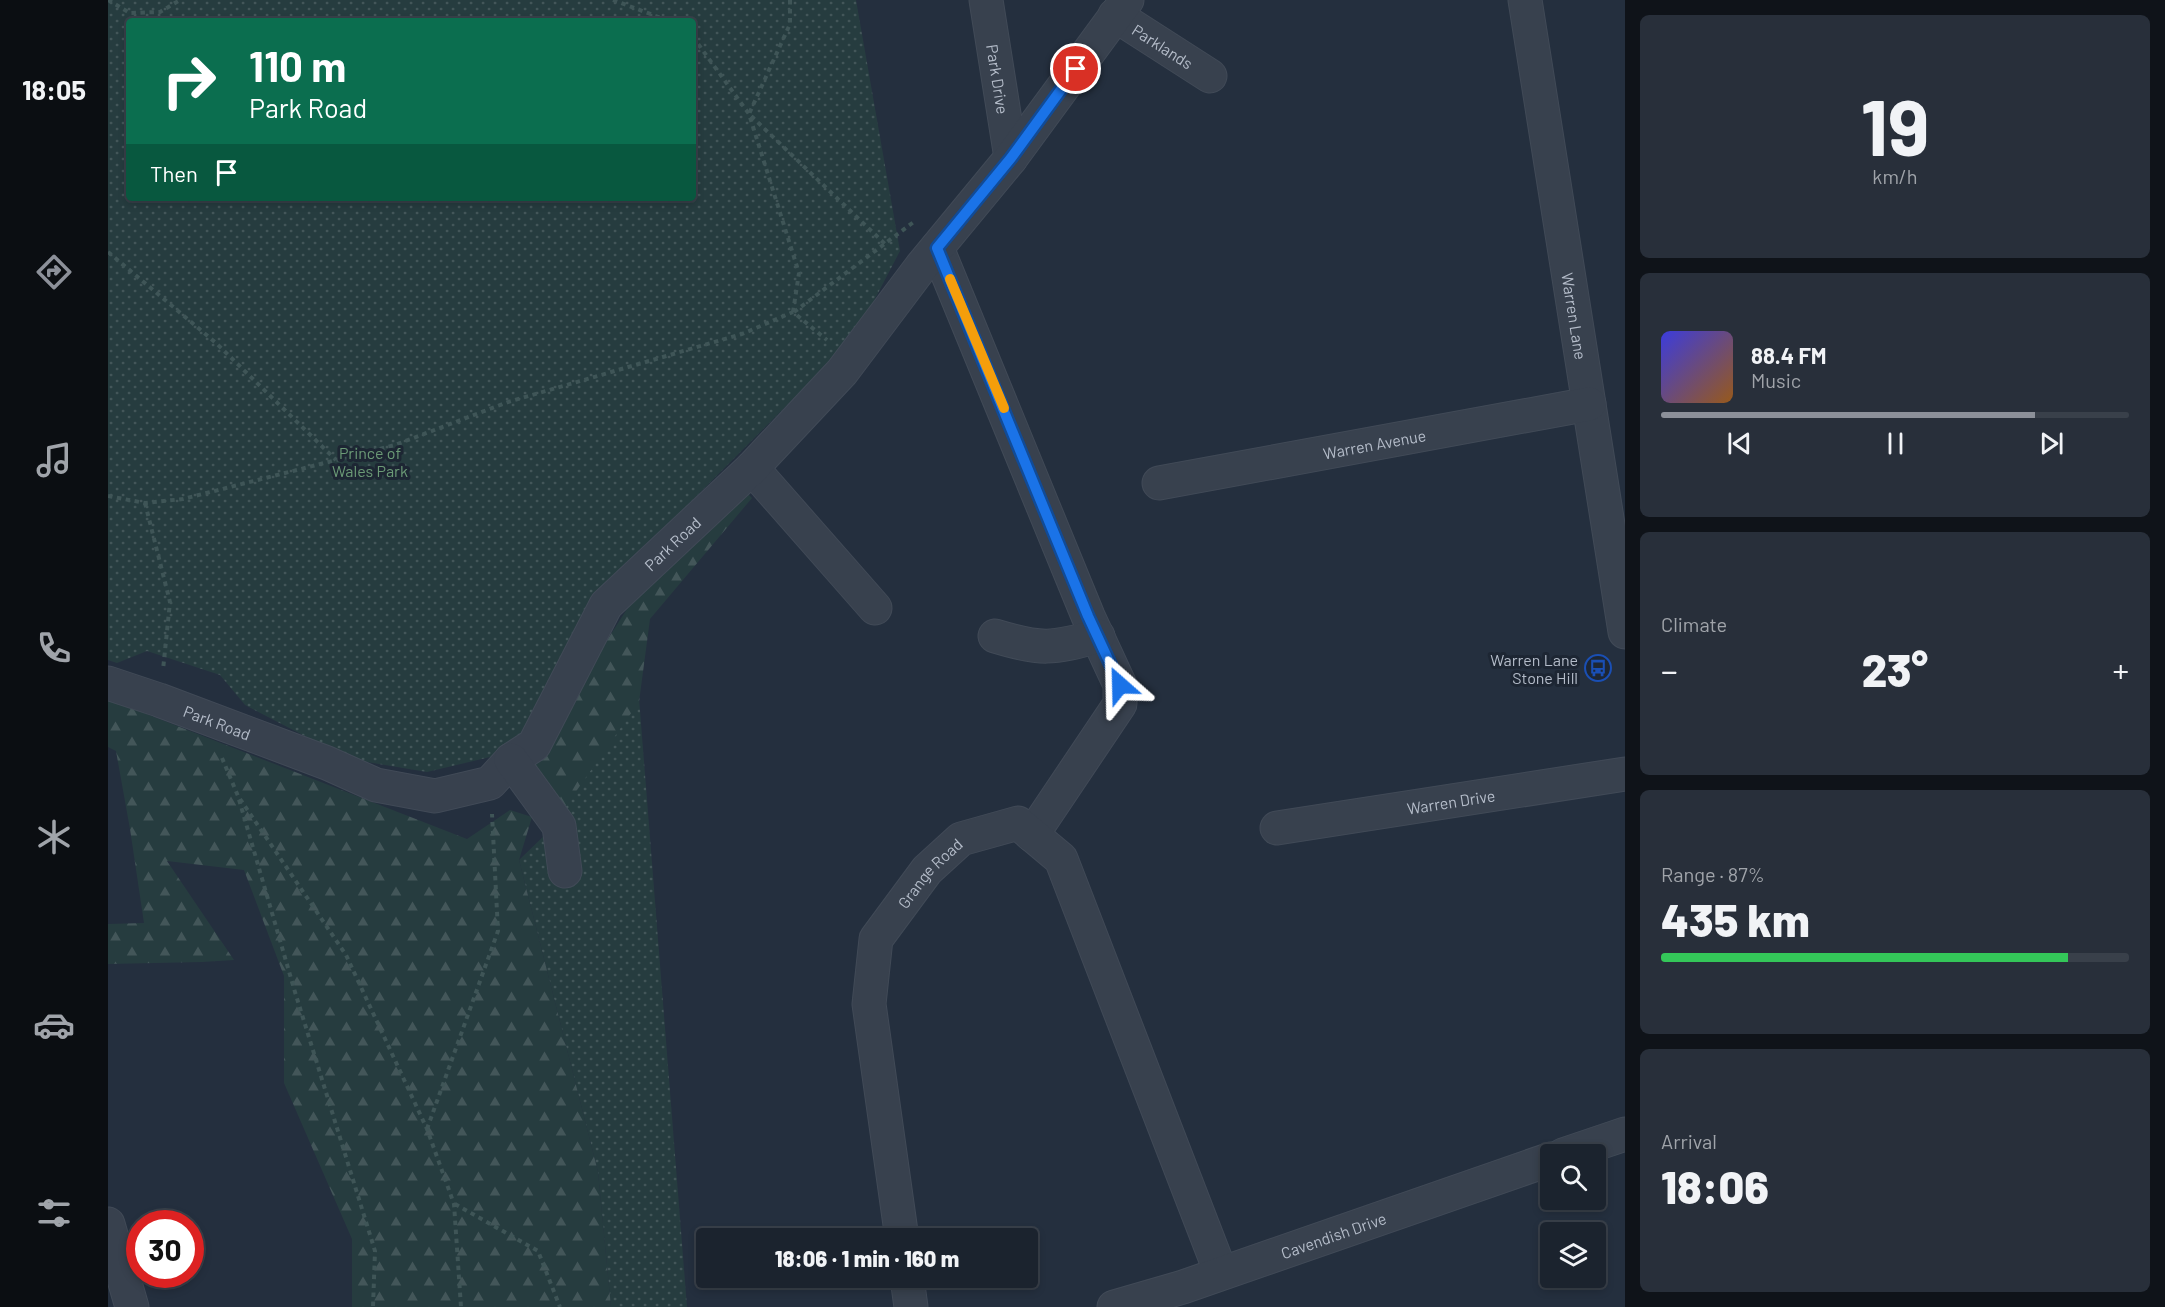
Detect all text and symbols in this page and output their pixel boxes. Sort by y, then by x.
street label: Parklands [1129,19,1197,72]
text: 110 m [249,40,346,90]
icon: right [150,42,228,120]
street label: Park Drive [984,43,1013,115]
pin [1050,43,1101,94]
icon: arrive [1059,52,1092,85]
text: 18:05 [22,73,86,105]
text: 19 [1860,78,1930,172]
text: Park Road [249,91,367,123]
icon: arrive [210,156,243,189]
text: Then [150,160,198,186]
text: km/h [1872,164,1918,188]
icon: directions [33,251,75,293]
street label: Warren Lane [1559,271,1591,361]
text: 88.4 FM [1751,342,1827,368]
text: Music [1751,368,1801,392]
street label: Warren Avenue [1321,425,1427,462]
icon: previous [1723,427,1756,460]
icon: pause [1879,427,1912,460]
icon: next [2035,427,2068,460]
icon: music [33,439,75,481]
park label: Prince of Wales Park [332,443,408,480]
street label: Park Road [640,512,704,574]
text: Climate [1661,612,1727,636]
icon: phone [33,627,75,669]
text: 23° [1862,642,1928,696]
place label: Warren Lane Stone Hill [1490,650,1578,687]
text: − [1661,650,1678,690]
text: + [2112,650,2129,690]
position arrow [1088,653,1152,717]
bus stop icon: Warren Lane Stone Hill [1583,653,1613,683]
street label: Park Road [181,701,253,743]
street label: Warren Drive [1405,785,1496,817]
icon: climate [33,816,75,858]
street label: Grange Road [893,834,966,911]
text: Range · 87% [1661,862,1765,886]
text: 435 km [1661,892,1810,946]
icon: car [33,1004,75,1046]
text: Arrival [1661,1129,1717,1153]
map controls [1540,1144,1606,1288]
button: search [1540,1144,1606,1210]
text: 18:06 [1661,1159,1769,1213]
icon: filters [33,1192,75,1234]
street label: Cavendish Drive [1278,1208,1388,1262]
speed limit sign: 30 [126,1210,204,1288]
button: layers [1540,1222,1606,1288]
text: 18:06 · 1 min · 160 m [775,1245,959,1271]

